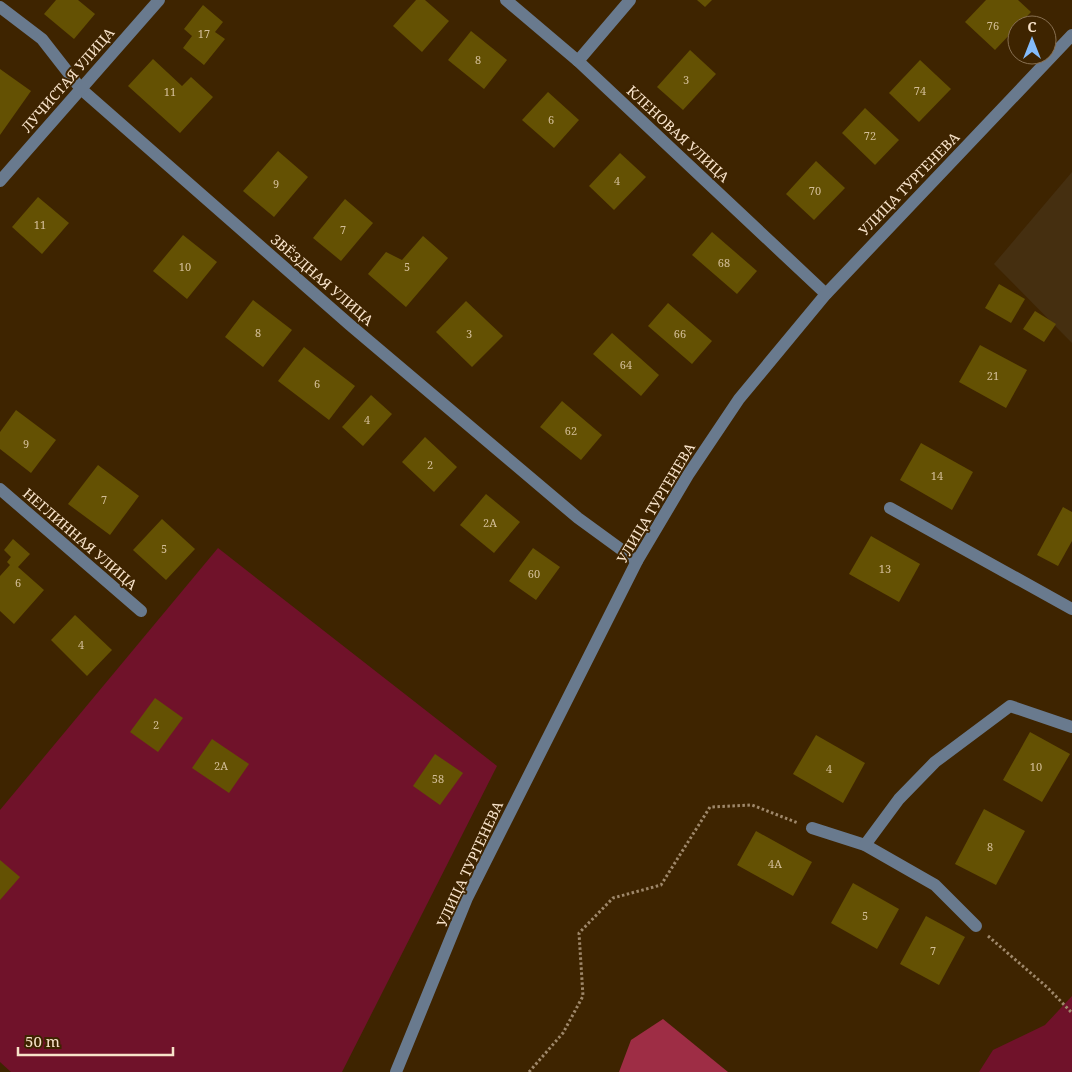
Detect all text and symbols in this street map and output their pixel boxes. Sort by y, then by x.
north arrow [1007,15,1057,65]
text: С [1027,17,1037,36]
house number: 76 [987,18,999,33]
street label: ЛУЧИСТАЯ УЛИЦА [17,23,118,136]
house number: 17 [198,26,210,41]
house number: 8 [475,52,481,67]
house number: 3 [683,72,689,87]
street label: КЛЕНОВАЯ УЛИЦА [623,81,734,186]
house number: 74 [914,83,926,98]
house number: 11 [164,84,176,99]
house number: 6 [548,112,554,127]
street label: УЛИЦА ТУРГЕНЕВА [854,128,963,240]
house number: 72 [864,128,876,143]
house number: 4 [614,173,620,188]
house number: 9 [273,176,279,191]
house number: 70 [809,183,821,198]
house number: 11 [34,217,46,232]
house number: 7 [340,222,346,237]
street label: ЗВЁЗДНАЯ УЛИЦА [267,230,378,330]
house number: 68 [718,255,730,270]
house number: 10 [179,259,191,274]
house number: 5 [404,259,410,274]
house number: 8 [255,325,261,340]
house number: 3 [466,326,472,341]
house number: 66 [674,326,686,341]
house number: 64 [620,357,632,372]
house number: 21 [987,368,999,383]
house number: 6 [314,376,320,391]
house number: 4 [364,412,370,427]
house number: 62 [565,423,577,438]
house number: 9 [23,436,29,451]
street label: УЛИЦА ТУРГЕНЕВА [612,439,699,566]
house number: 2 [427,457,433,472]
house number: 14 [931,468,943,483]
street label: НЕГЛИННАЯ УЛИЦА [19,484,142,594]
house number: 7 [101,492,107,507]
house number: 2А [483,515,497,530]
house number: 5 [161,541,167,556]
house number: 13 [879,561,891,576]
house number: 60 [528,566,540,581]
house number: 6 [15,575,21,590]
house number: 4 [78,637,84,652]
house number: 2 [153,717,159,732]
house number: 2А [214,758,228,773]
house number: 10 [1030,759,1042,774]
house number: 4 [826,761,832,776]
house number: 58 [432,771,444,786]
street label: УЛИЦА ТУРГЕНЕВА [432,797,507,930]
house number: 8 [987,839,993,854]
house number: 4А [768,856,782,871]
house number: 5 [862,908,868,923]
house number: 7 [930,943,936,958]
scale bar [18,1024,172,1056]
text: 50 m [25,1031,60,1051]

